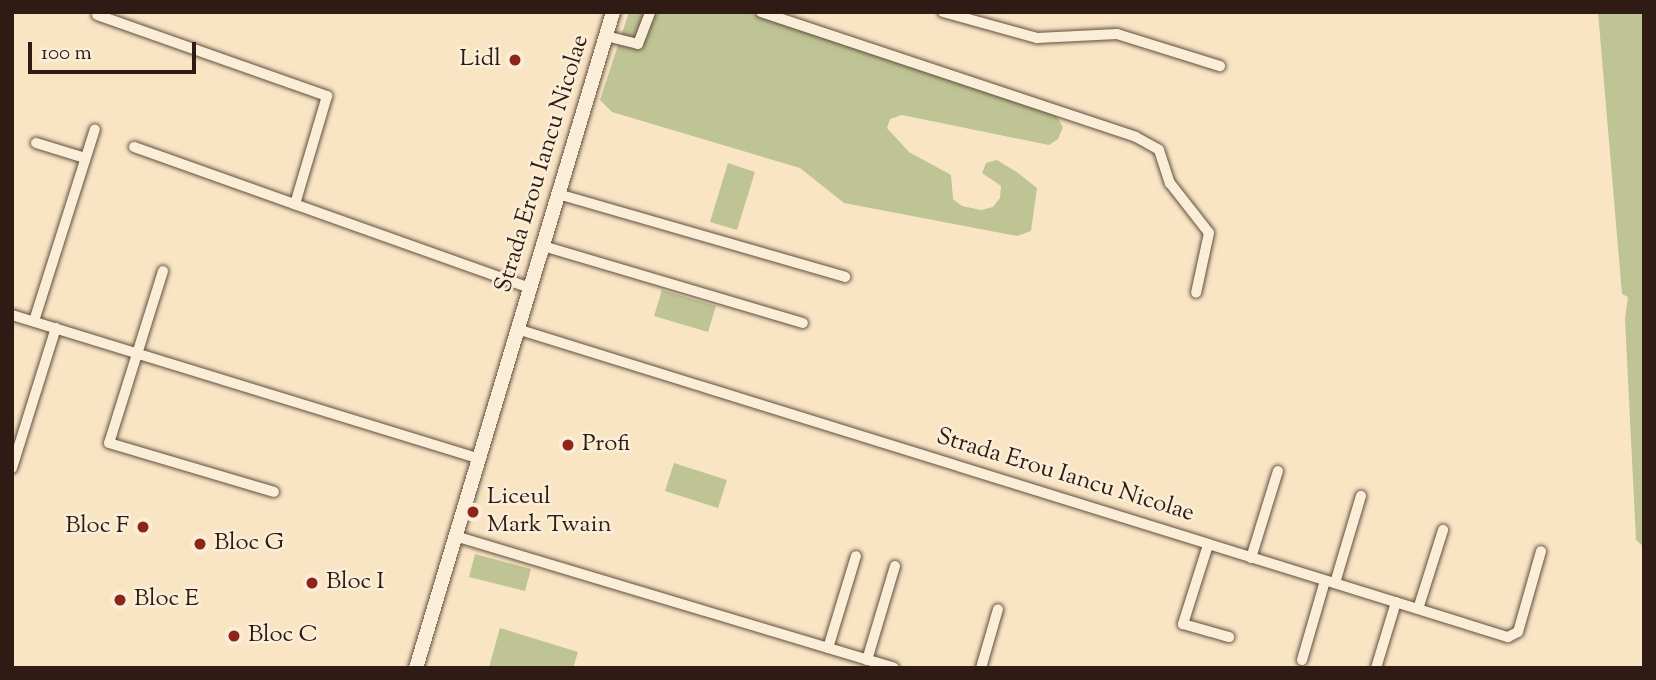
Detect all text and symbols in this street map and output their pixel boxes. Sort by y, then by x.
scale bar [32,28,200,72]
street label: Strada Erou Iancu Nicolae [490,31,596,297]
text: 100 m [41,39,92,69]
place label: Lidl [460,46,501,74]
marker: Lidl [507,52,523,68]
street label: Strada Erou Iancu Nicolae [932,423,1198,529]
place label: Profi [582,431,630,459]
marker: Profi [560,437,576,453]
place label: Liceul Mark Twain [487,484,612,540]
marker: Liceul Mark Twain [465,504,481,520]
place label: Bloc F [65,513,129,541]
marker: Bloc F [135,519,151,535]
place label: Bloc G [214,530,284,558]
marker: Bloc G [192,536,208,552]
place label: Bloc I [326,569,384,597]
marker: Bloc I [304,575,320,591]
place label: Bloc E [134,586,199,614]
marker: Bloc E [112,592,128,608]
place label: Bloc C [248,622,318,650]
marker: Bloc C [226,628,242,644]

